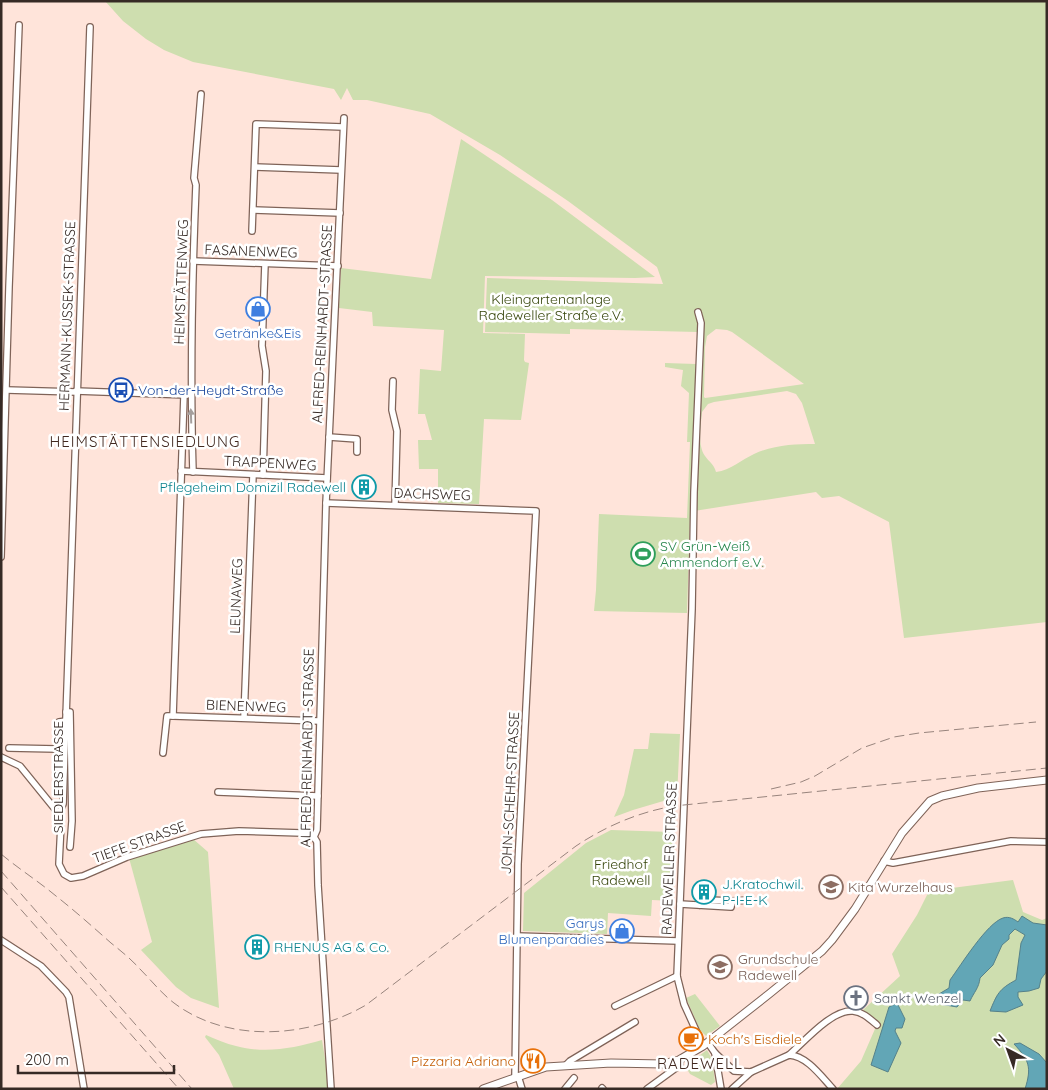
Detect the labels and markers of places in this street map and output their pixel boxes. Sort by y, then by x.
shop icon: Getränke&Eis [245,296,271,322]
place label: Getränke&Eis [215,324,301,342]
bus stop icon: Von-der-Heydt-Straße [108,377,134,403]
place label: Von-der-Heydt-Straße [138,381,284,399]
building icon: Pflegeheim Domizil Radewell [351,474,377,500]
place label: Pflegeheim Domizil Radewell [159,478,346,496]
place label: SV Grün-Weiß Ammendorf e.V. [660,537,764,571]
sports icon: SV Grün-Weiß Ammendorf e.V. [630,541,656,567]
school or university icon: Kita Wurzelhaus [818,874,844,900]
place label: J.Kratochwil. P-I-E-K [722,875,803,909]
place label: Kita Wurzelhaus [848,878,953,896]
building icon: J.Kratochwil. P-I-E-K [691,879,717,905]
place label: Garys Blumenparadies [498,914,604,948]
shop icon: Garys Blumenparadies [609,918,635,944]
building icon: RHENUS AG & Co. [244,934,270,960]
place label: RHENUS AG & Co. [274,938,389,956]
place label: Grundschule Radewell [738,950,818,984]
school or university icon: Grundschule Radewell [707,954,733,980]
church icon: Sankt Wenzel [843,985,869,1011]
place label: Sankt Wenzel [874,989,962,1007]
cafe icon: Koch's Eisdiele [678,1026,704,1052]
place label: Koch's Eisdiele [708,1030,802,1048]
restaurant icon: Pizzaria Adriano [520,1048,546,1074]
place label: Pizzaria Adriano [411,1052,516,1070]

